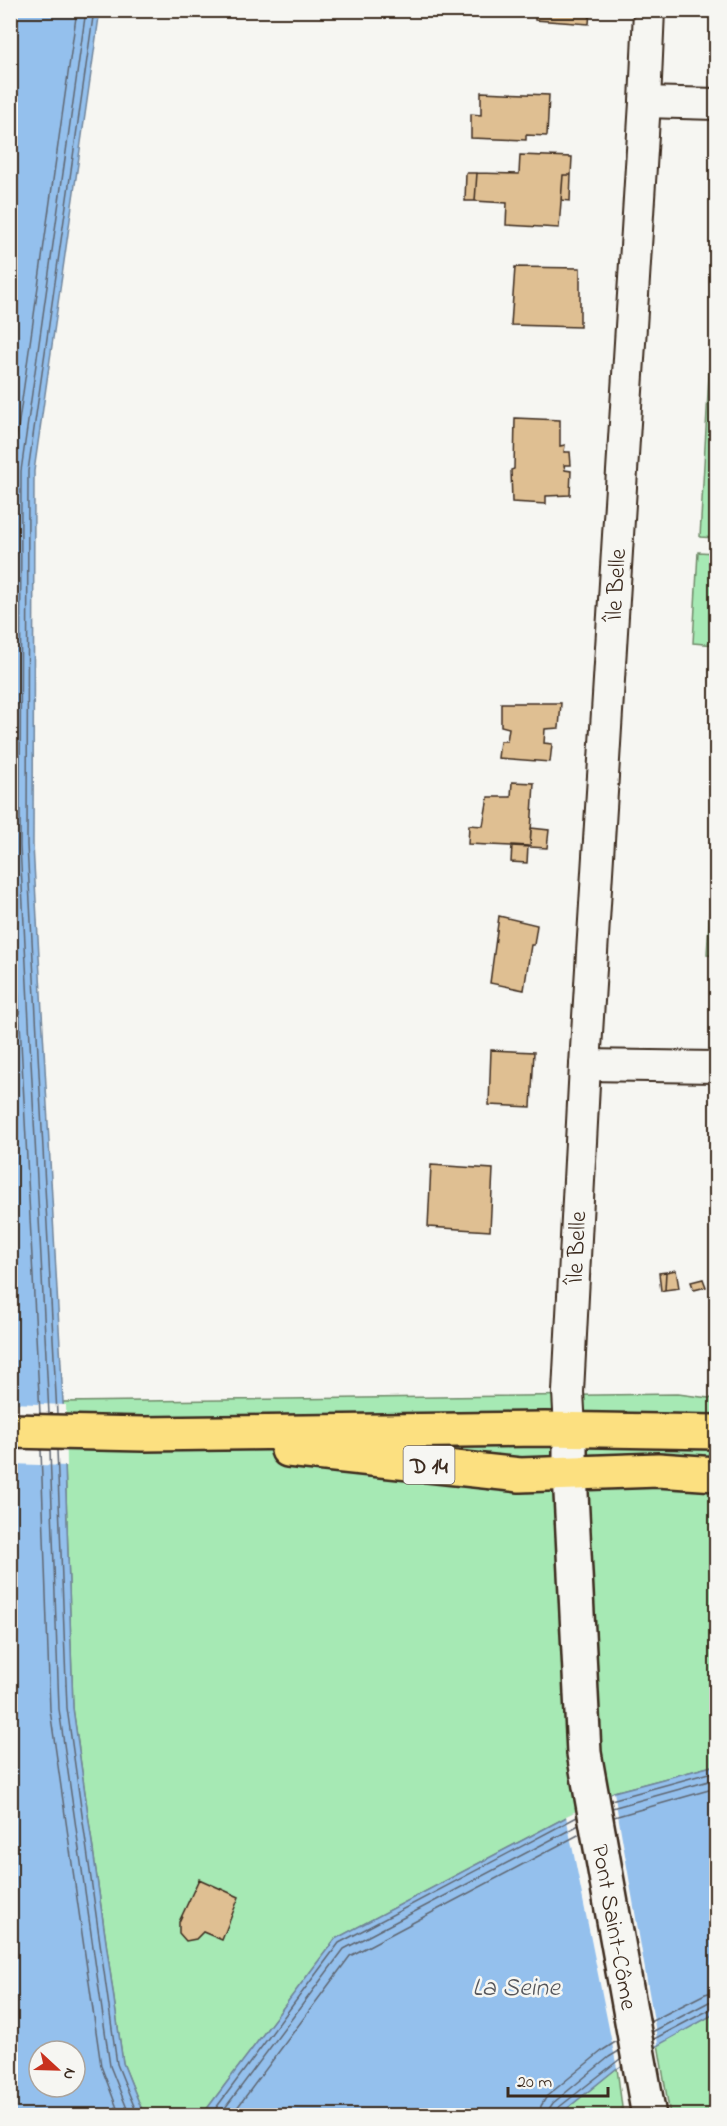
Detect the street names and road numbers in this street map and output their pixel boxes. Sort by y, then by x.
street label: Île Belle [598,547,637,624]
street label: Île Belle [559,1210,597,1286]
road number: D 14 [404,1446,454,1484]
street label: Pont Saint-Côme [581,1842,645,2013]

